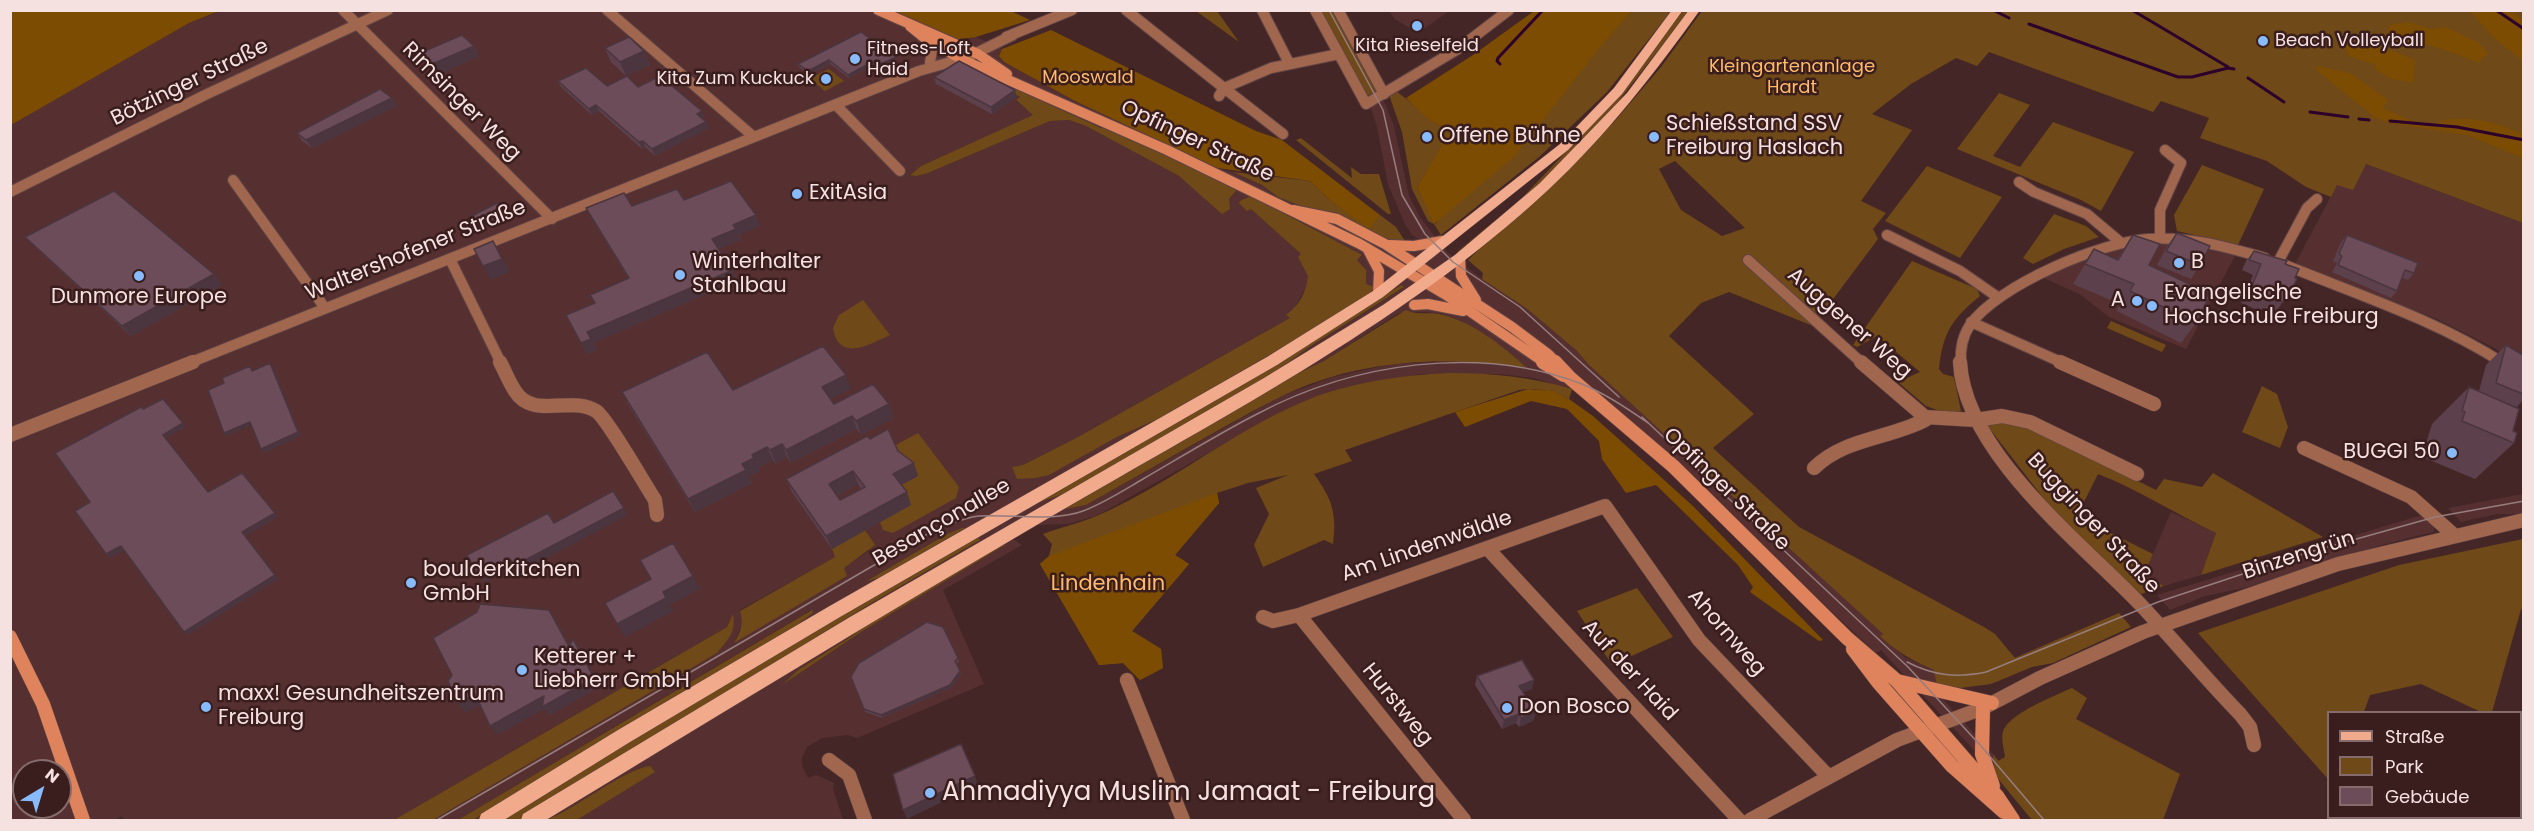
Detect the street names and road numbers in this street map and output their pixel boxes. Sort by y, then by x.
street label: Bötzinger Straße [107,34,273,132]
street label: Rimsinger Weg [396,37,526,167]
street label: Opfinger Straße [1116,95,1278,189]
street label: Waltershofener Straße [302,195,530,307]
street label: Auggener Weg [1782,263,1916,385]
street label: Opfinger Straße [1657,423,1795,557]
street label: Bugginger Straße [2021,448,2165,600]
street label: Besançonallee [869,473,1015,573]
street label: Am Lindenwäldle [1338,506,1516,588]
street label: Binzengrün [2240,526,2358,586]
street label: Ahornweg [1681,584,1771,682]
street label: Auf der Haid [1576,615,1682,727]
street label: Hurstweg [1356,659,1438,751]

